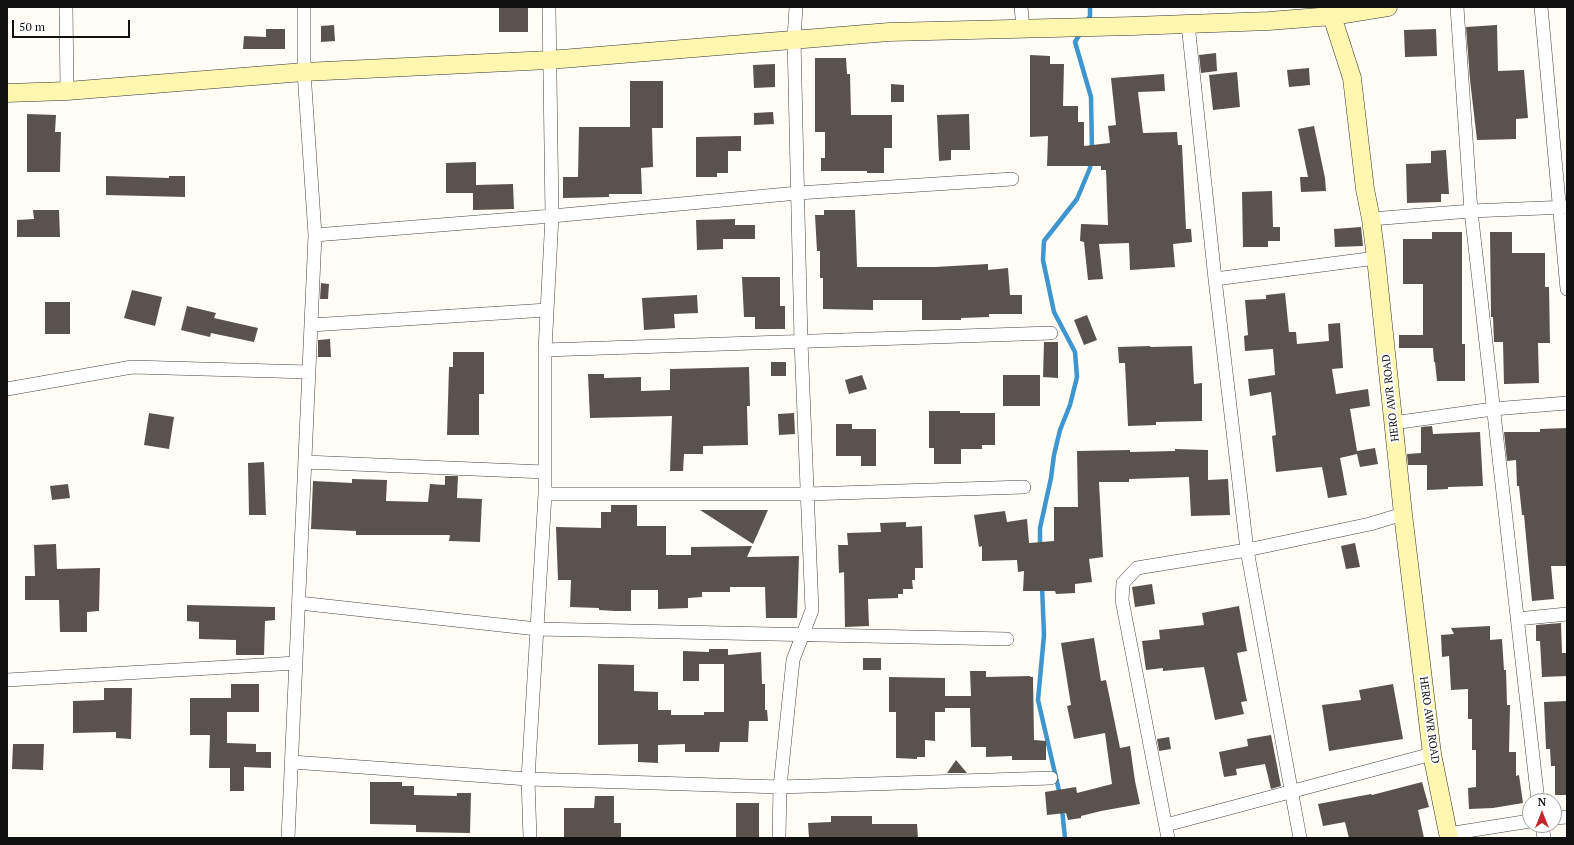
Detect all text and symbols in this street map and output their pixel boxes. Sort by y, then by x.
scale bar [14,12,132,38]
text: 50 m [19,19,45,34]
street label: HERO AWR ROAD [1380,354,1402,442]
street label: HERO AWR ROAD [1416,676,1442,764]
north arrow [1522,793,1562,833]
text: N [1538,795,1546,809]

